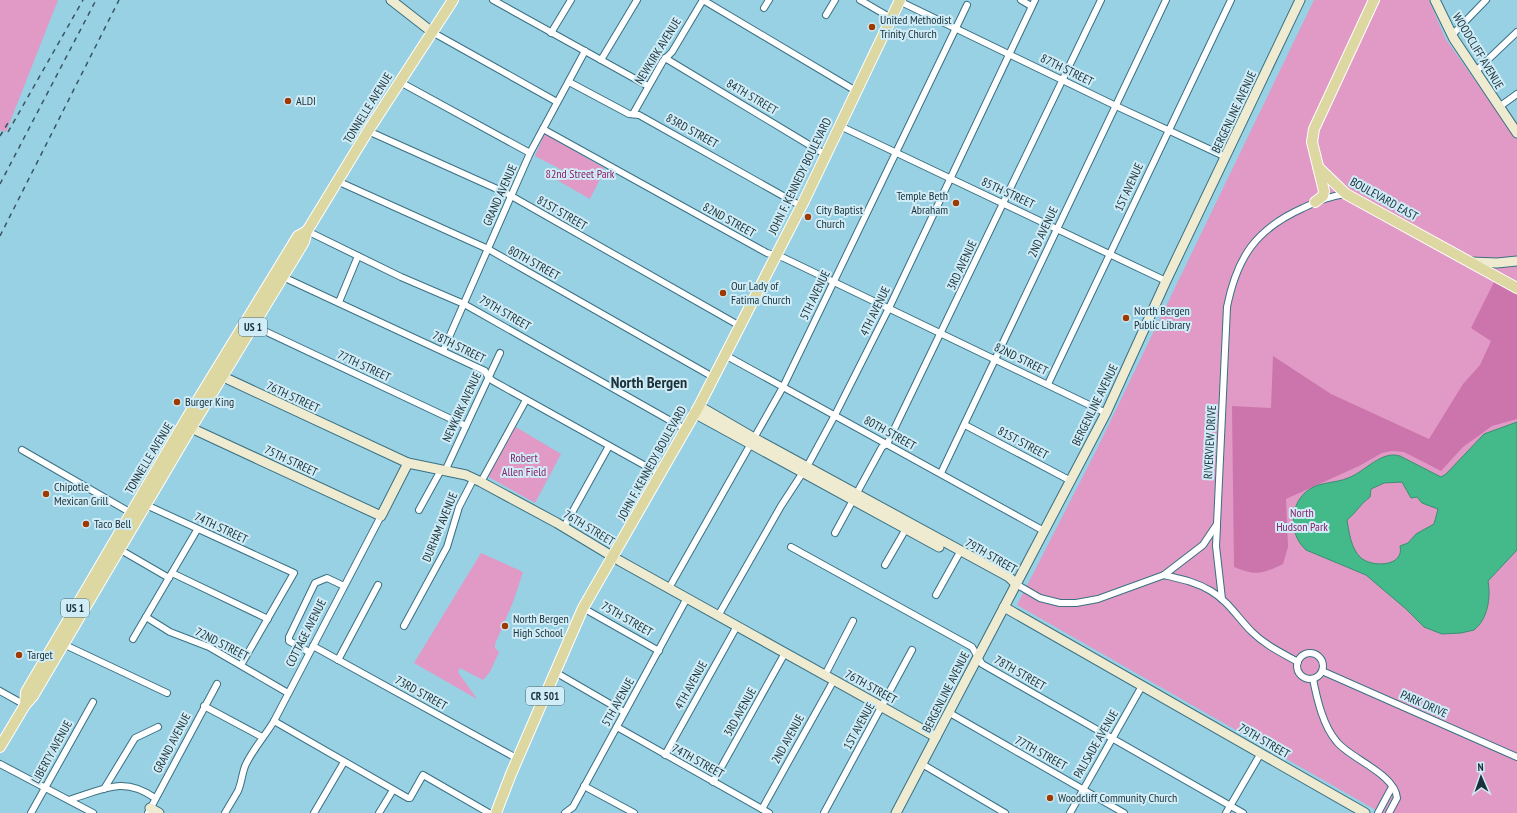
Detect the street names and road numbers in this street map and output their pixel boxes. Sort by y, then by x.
street label: WOODCLIFF AVENUE [1450,10,1507,92]
street label: NEWKIRK AVENUE [631,15,684,87]
street label: 87TH STREET [1038,50,1097,89]
street label: BERGENLINE AVENUE [1208,68,1259,155]
street label: TONNELLE AVENUE [340,70,395,146]
street label: 84TH STREET [724,75,781,118]
street label: 83RD STREET [664,110,722,151]
street label: JOHN F. KENNEDY BOULEVARD [764,115,834,237]
street label: 1ST AVENUE [1111,160,1146,213]
street label: GRAND AVENUE [479,162,520,228]
street label: 85TH STREET [979,174,1038,212]
street label: BOULEVARD EAST [1348,174,1421,224]
street label: 81ST STREET [535,192,591,233]
street label: 82ND STREET [700,199,759,240]
street label: 2ND AVENUE [1024,204,1061,259]
street label: 3RD AVENUE [943,237,980,292]
street label: 80TH STREET [506,242,563,283]
street label: 5TH AVENUE [796,268,833,322]
street label: 4TH AVENUE [856,284,893,338]
street label: 79TH STREET [477,292,534,334]
road number: US 1 [239,318,267,336]
street label: 78TH STREET [430,327,489,366]
street label: 82ND STREET [992,339,1051,378]
street label: 77TH STREET [335,347,394,385]
street label: BERGENLINE AVENUE [1068,361,1121,448]
street label: NEWKIRK AVENUE [439,369,484,444]
street label: 76TH STREET [264,378,323,416]
street label: JOHN F. KENNEDY BOULEVARD [613,403,689,523]
street label: RIVERVIEW DRIVE [1200,405,1219,479]
street label: 80TH STREET [862,412,919,453]
street label: TONNELLE AVENUE [121,419,176,496]
street label: 81ST STREET [995,423,1052,462]
street label: 75TH STREET [262,442,321,480]
street label: DURHAM AVENUE [419,490,460,564]
street label: 76TH STREET [561,506,618,549]
street label: 74TH STREET [192,509,251,547]
street label: 79TH STREET [963,535,1020,577]
street label: COTTAGE AVENUE [282,596,329,669]
street label: 75TH STREET [599,598,656,640]
road number: US 1 [61,599,89,617]
street label: 72ND STREET [193,624,252,664]
street label: BERGENLINE AVENUE [919,649,972,735]
street label: 78TH STREET [992,652,1049,694]
street label: 4TH AVENUE [671,658,710,712]
street label: 76TH STREET [843,666,900,707]
street label: 73RD STREET [393,672,451,713]
street label: 5TH AVENUE [598,675,637,729]
street label: 3RD AVENUE [720,685,759,739]
road number: CR 501 [526,687,564,705]
street label: PARK DRIVE [1398,687,1450,721]
street label: 1ST AVENUE [840,700,878,752]
street label: PALISADE AVENUE [1070,707,1121,781]
street label: GRAND AVENUE [149,710,194,775]
street label: 2ND AVENUE [768,711,807,766]
street label: LIBERTY AVENUE [28,717,75,786]
street label: 79TH STREET [1236,720,1293,762]
street label: 77TH STREET [1013,732,1070,773]
street label: 74TH STREET [670,740,727,781]

